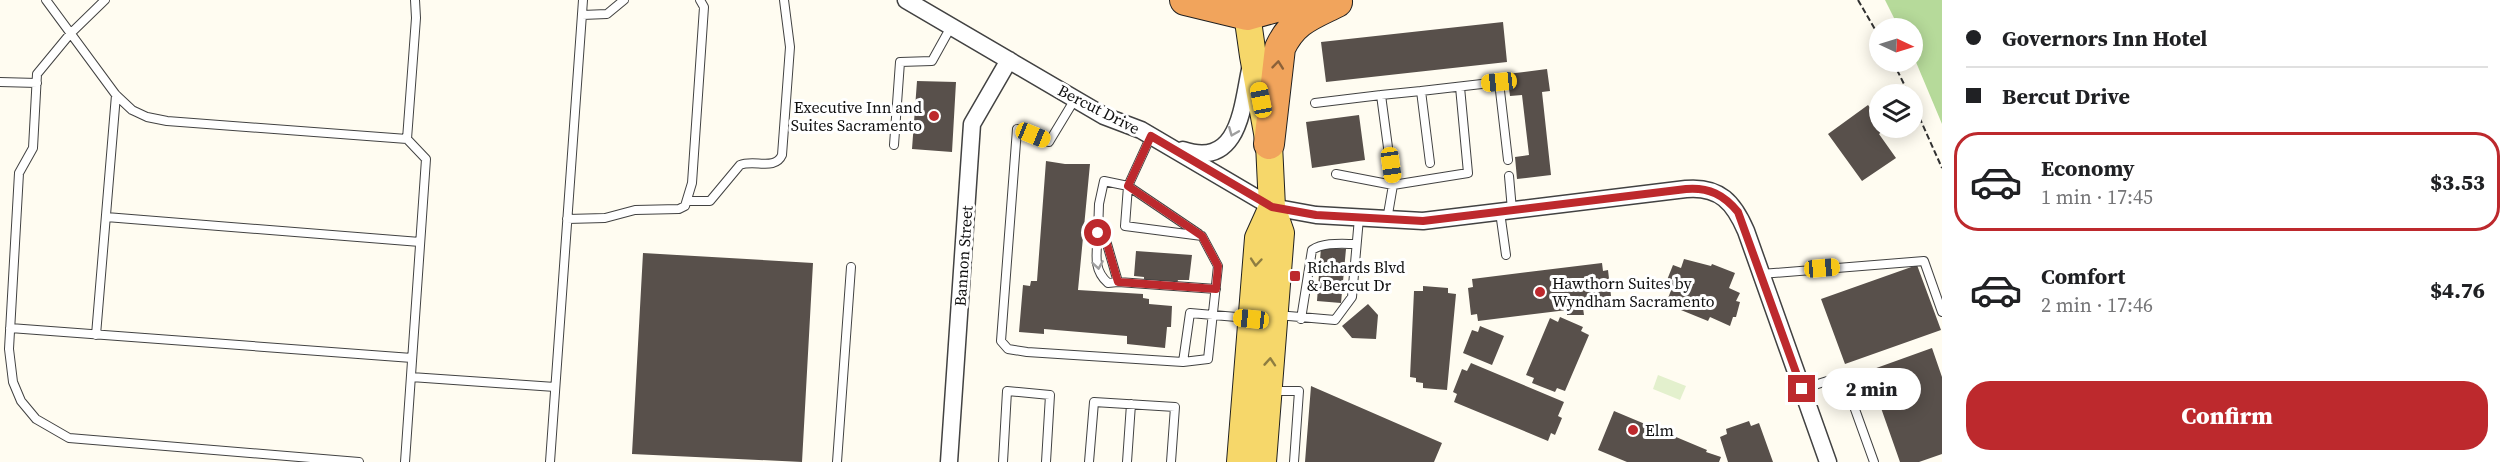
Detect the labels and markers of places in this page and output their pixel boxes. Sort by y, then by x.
place label: Executive Inn and Suites Sacramento [791,96,922,136]
marker: Executive Inn and Suites Sacramento [927,109,941,123]
place label: Richards Blvd & Bercut Dr [1307,256,1405,296]
marker: Richards Blvd & Bercut Dr [1288,269,1302,283]
place label: Hawthorn Suites by Wyndham Sacramento [1552,272,1715,312]
marker: Hawthorn Suites by Wyndham Sacramento [1533,285,1547,299]
place label: Elm [1645,419,1674,441]
marker: Elm [1626,423,1640,437]

